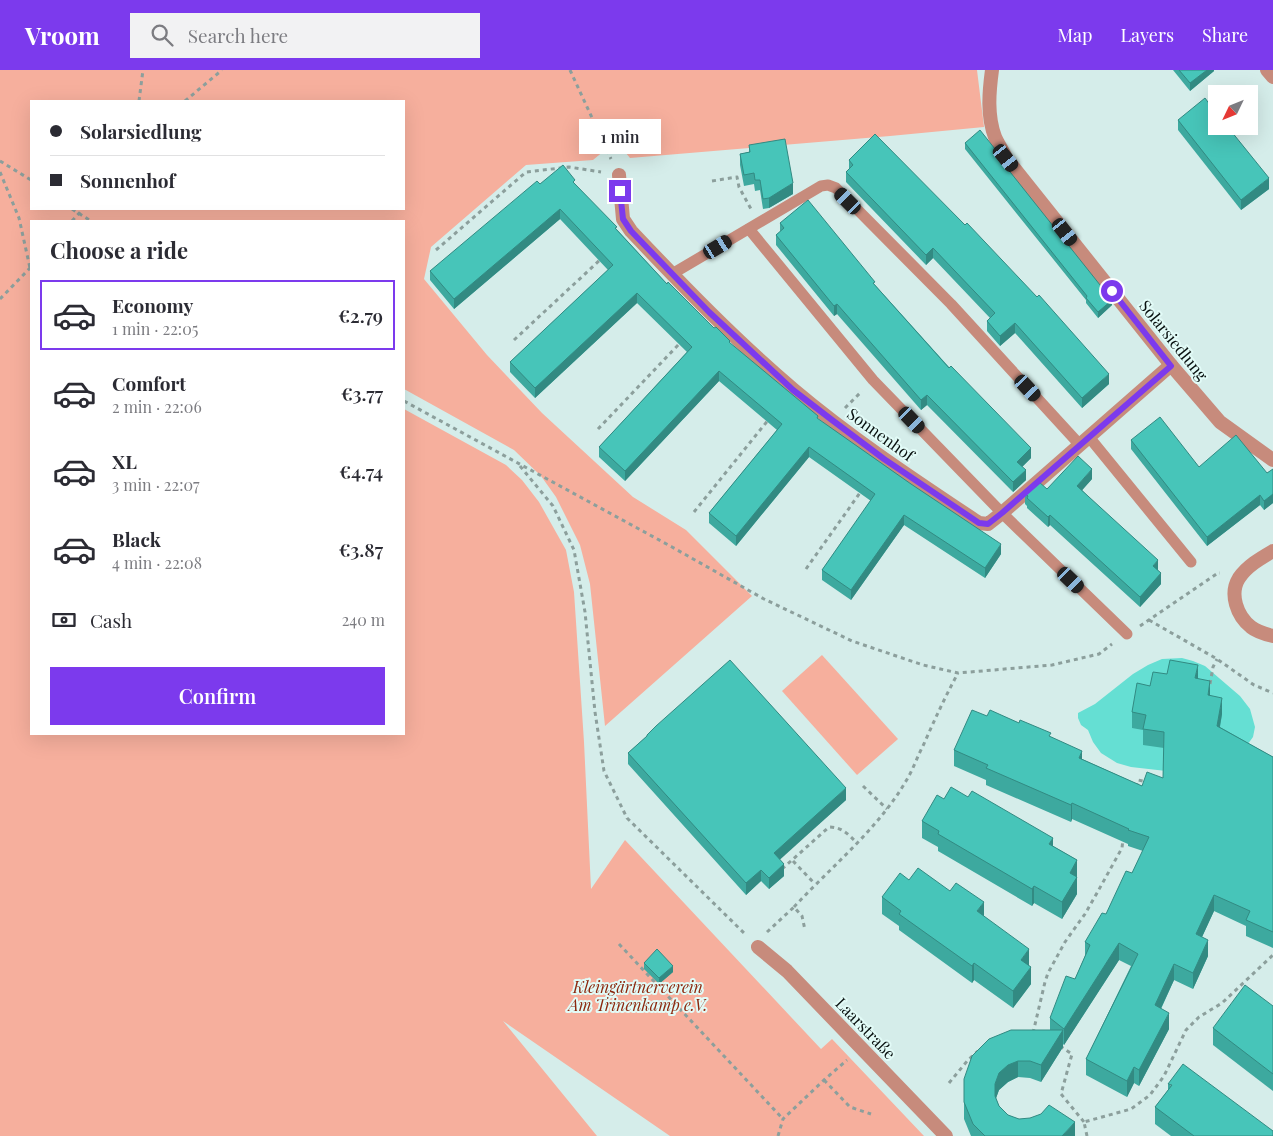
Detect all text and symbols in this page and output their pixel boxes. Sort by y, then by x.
search box [130,13,480,58]
text: Vroom [25,19,100,51]
icon: search [148,21,176,49]
text: Search here [188,22,288,48]
text: Map [1057,23,1092,47]
text: Layers [1120,23,1174,47]
text: Share [1202,23,1248,47]
north arrow [1208,85,1258,135]
map controls [1208,85,1258,135]
text: Solarsiedlung [80,118,201,144]
callout: 1 min [579,118,661,154]
text: 1 min [601,126,639,147]
car [990,142,1021,174]
text: Sonnenhof [80,167,175,193]
route end [609,180,631,202]
car [832,185,863,217]
car [1049,216,1080,248]
car [701,233,734,261]
text: Choose a ride [50,235,188,265]
route start [1101,280,1123,302]
text: Economy [112,292,193,318]
icon: car [52,293,97,338]
street label: Solarsiedlung [1135,295,1213,385]
text: €2.79 [338,302,383,328]
text: 1 min · 22:05 [112,318,198,339]
text: Comfort [112,370,186,396]
icon: car [52,371,97,416]
car [1012,372,1043,404]
text: €3.77 [341,380,383,406]
text: 2 min · 22:06 [112,396,202,417]
street label: Sonnenhof [843,403,920,466]
car [896,404,927,436]
text: XL [112,448,137,474]
icon: car [52,449,97,494]
text: €4.74 [339,458,383,484]
text: 3 min · 22:07 [112,474,200,495]
text: Black [112,526,161,552]
icon: car [52,527,97,572]
text: €3.87 [339,536,383,562]
text: 4 min · 22:08 [112,552,202,573]
car [1055,564,1087,596]
icon: cash [50,606,78,634]
text: Cash [90,607,132,633]
text: 240 m [342,609,385,630]
button: Confirm [50,667,385,725]
park label: Kleingärtnerverein Am Trinenkamp e.V. [566,976,708,1015]
street label: Laarstraße [831,993,901,1063]

